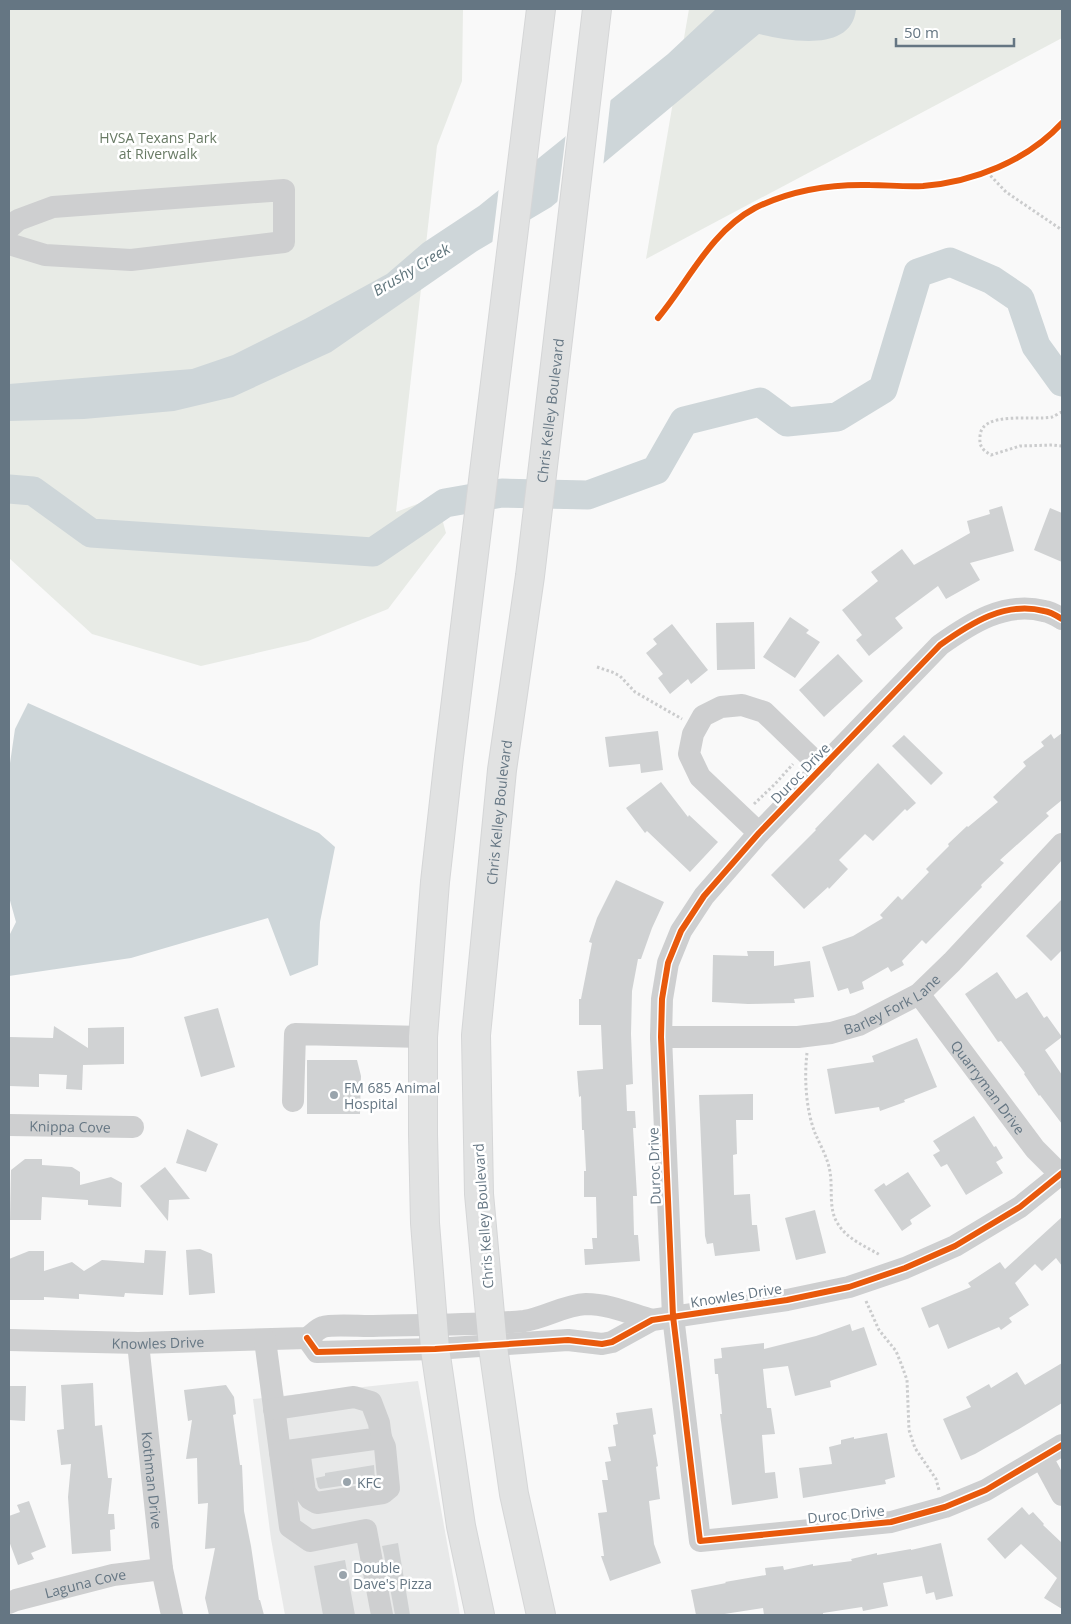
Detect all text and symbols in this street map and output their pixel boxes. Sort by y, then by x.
scale bar [896,15,1014,47]
text: 50 m [904,22,939,42]
park label: HVSA Texans Park at Riverwalk [99,128,217,163]
water label: Brushy Creek [369,238,454,300]
street label: Chris Kelley Boulevard [532,337,568,484]
street label: Duroc Drive [766,738,834,807]
street label: Chris Kelley Boulevard [481,739,516,886]
street label: Barley Fork Lane [841,969,944,1038]
street label: Quarryman Drive [947,1036,1030,1138]
place label: FM 685 Animal Hospital [344,1078,440,1113]
marker: FM 685 Animal Hospital [328,1089,340,1101]
street label: Knippa Cove [29,1116,111,1136]
street label: Duroc Drive [643,1127,665,1205]
street label: Chris Kelley Boulevard [468,1143,498,1289]
street label: Knowles Drive [689,1278,783,1312]
street label: Knowles Drive [111,1332,205,1353]
street label: Kothman Drive [138,1431,167,1530]
place label: KFC [357,1473,382,1492]
marker: KFC [341,1476,353,1488]
street label: Duroc Drive [806,1500,886,1527]
place label: Double Dave's Pizza [353,1558,432,1593]
street label: Laguna Cove [42,1564,127,1602]
marker: Double Dave's Pizza [337,1569,349,1581]

